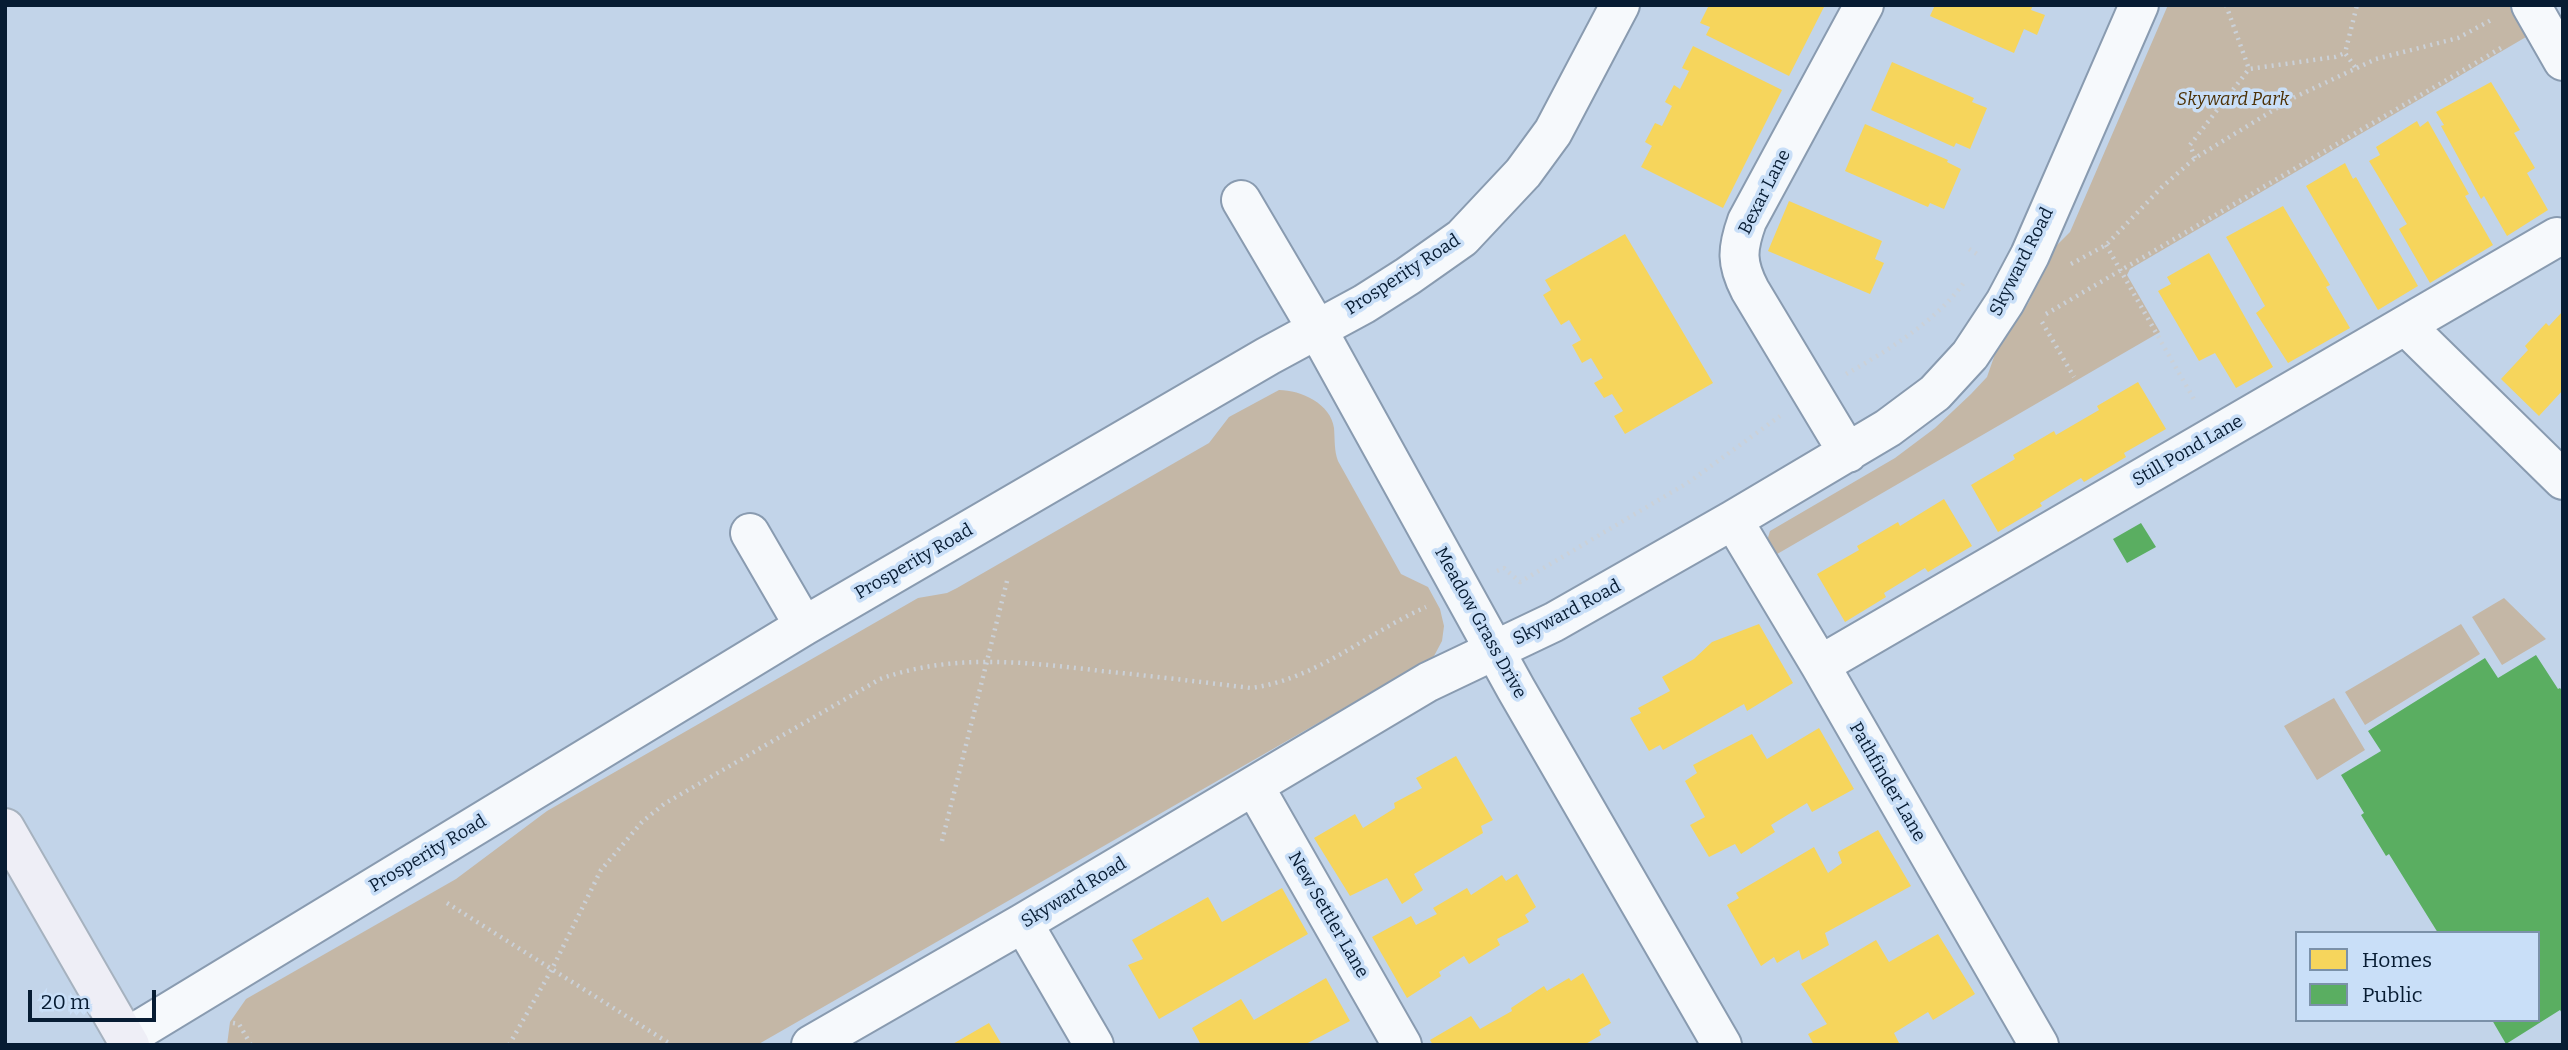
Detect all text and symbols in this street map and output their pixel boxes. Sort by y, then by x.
park label: Skyward Park [2177,89,2289,111]
street label: Bexar Lane [1734,146,1796,238]
street label: Skyward Road [1985,204,2059,320]
street label: Prosperity Road [1342,230,1464,320]
street label: Still Pond Lane [2129,411,2247,491]
street label: Prosperity Road [851,520,977,604]
street label: Meadow Grass Drive [1429,544,1531,702]
street label: Skyward Road [1509,576,1625,650]
street label: Pathfinder Lane [1844,719,1930,845]
street label: Prosperity Road [366,811,490,897]
street label: New Settler Lane [1283,848,1373,982]
street label: Skyward Road [1018,853,1130,933]
legend [2295,931,2540,1022]
text: Homes [2362,947,2432,973]
scale bar [32,976,159,1020]
text: Public [2362,982,2423,1008]
text: 20 m [41,989,90,1015]

